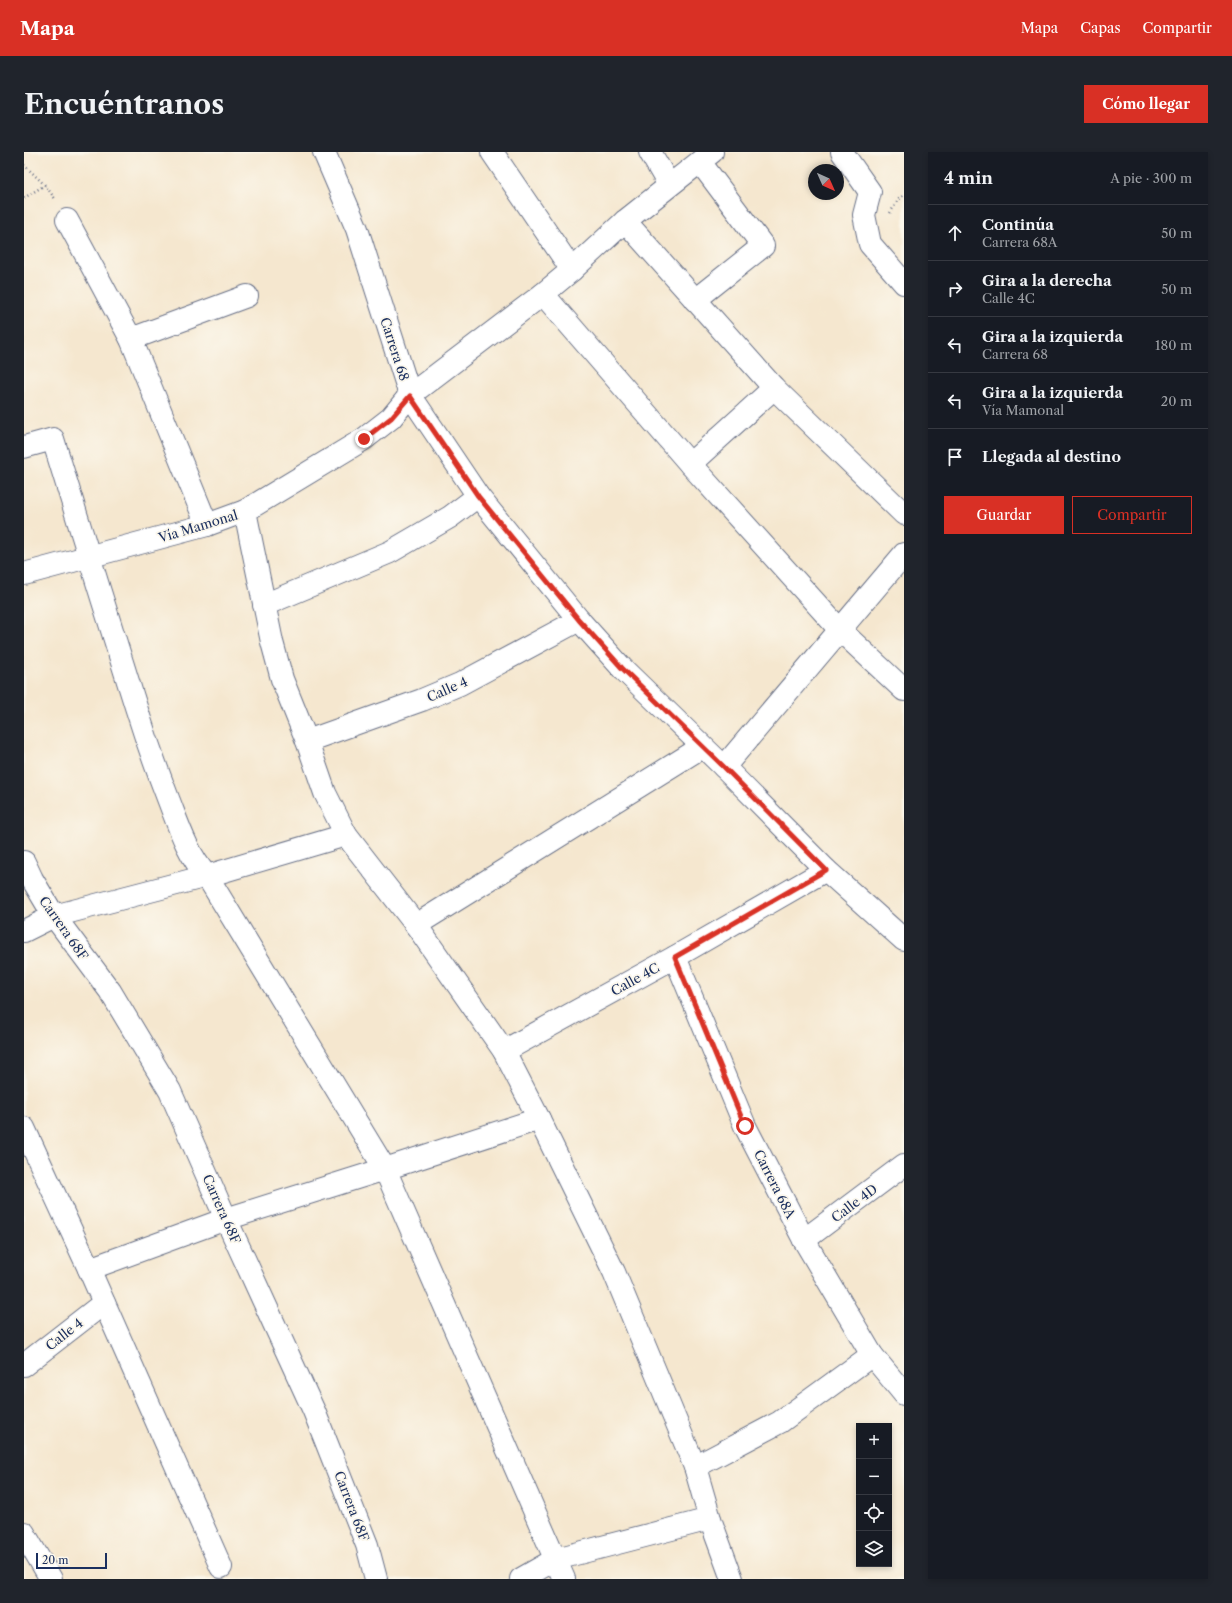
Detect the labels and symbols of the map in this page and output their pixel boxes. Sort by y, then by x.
north arrow [808,164,844,200]
street label: Carrera 68 [377,315,413,383]
route end [355,430,373,448]
street label: Vía Mamonal [155,506,240,546]
street label: Calle 4 [424,673,470,705]
street label: Carrera 68F [36,893,92,963]
street label: Calle 4C [608,959,662,999]
route start [736,1117,754,1135]
street label: Carrera 68A [751,1147,799,1222]
street label: Carrera 68F [200,1172,245,1247]
street label: Calle 4D [828,1181,880,1225]
street label: Calle 4 [42,1314,86,1354]
street label: Carrera 68F [331,1468,373,1544]
scale bar [36,1551,107,1570]

